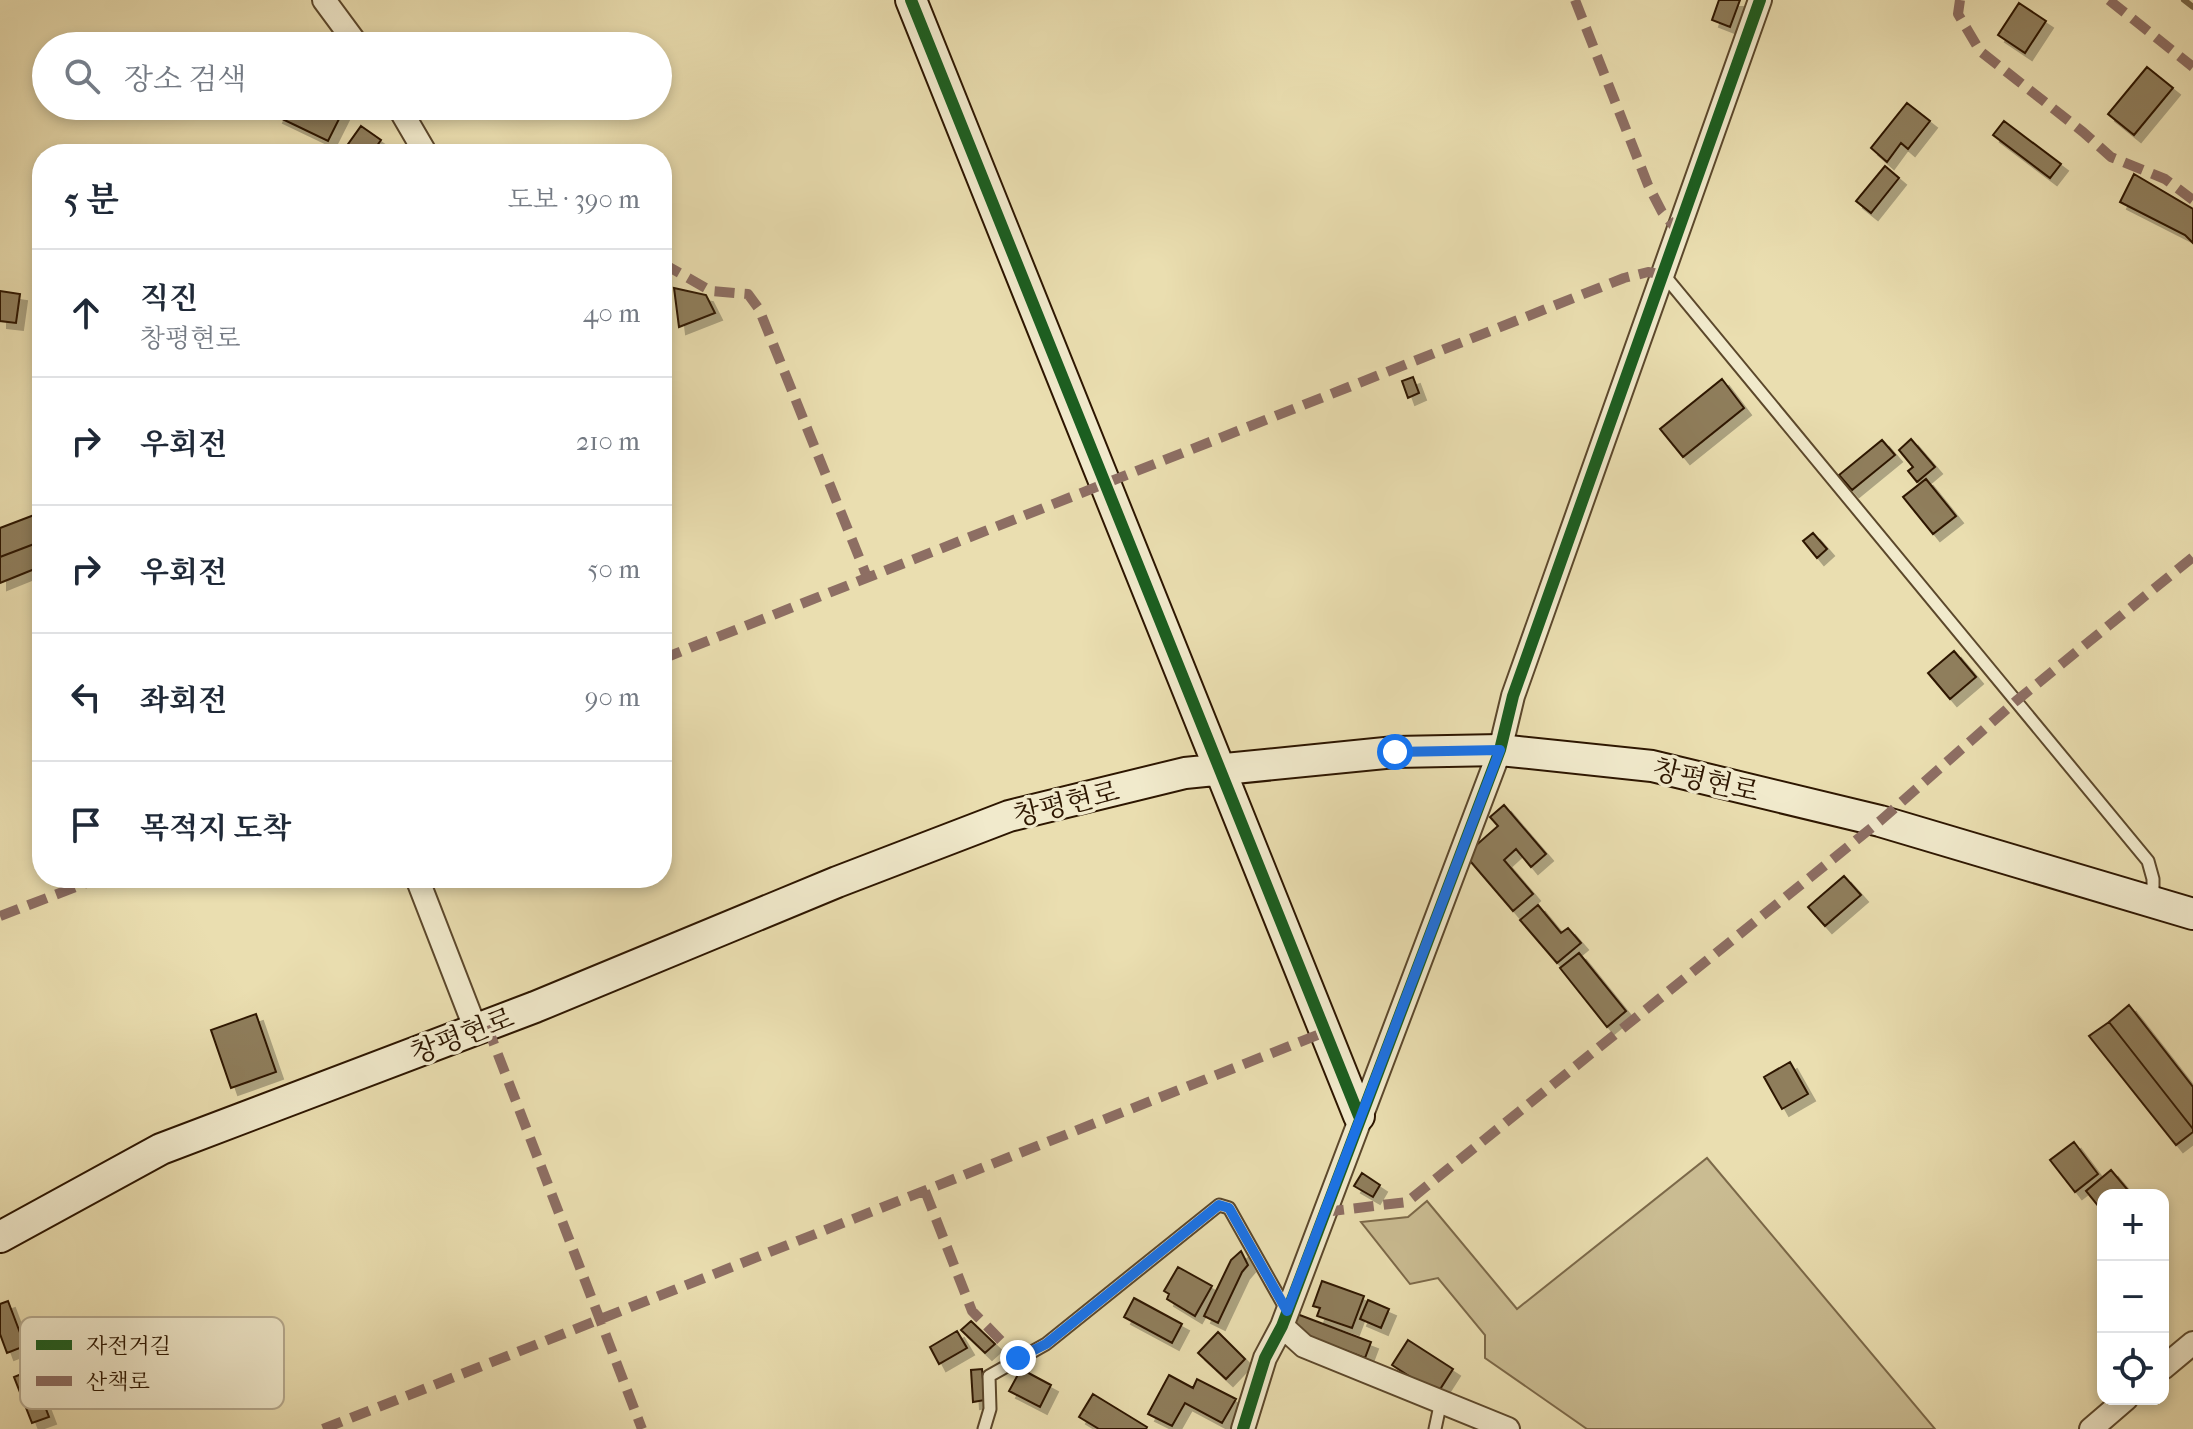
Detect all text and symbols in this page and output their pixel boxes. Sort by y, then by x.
search box [32,32,672,120]
icon: search [60,54,104,98]
text: 장소 검색 [124,62,246,97]
text: 5 분 [64,180,119,220]
text: 도보 · 390 m [508,184,640,215]
text: 직진 [140,281,198,316]
icon: ahead [64,291,108,335]
text: 40 m [583,298,640,329]
text: 창평현로 [140,323,240,354]
icon: right [64,419,108,463]
text: 210 m [576,426,640,457]
text: 우회전 [140,427,227,462]
icon: right [64,547,108,591]
text: 50 m [587,554,640,585]
text: 우회전 [140,555,227,590]
icon: left [64,675,108,719]
text: 90 m [585,682,640,713]
text: 좌회전 [140,683,227,718]
route start [1377,734,1413,770]
street label: 창평현로 [1649,752,1762,809]
street label: 창평현로 [1010,774,1123,833]
icon: arrive [64,803,108,847]
text: 목적지 도착 [140,811,291,846]
street label: 창평현로 [406,1001,519,1070]
map controls [2097,1189,2169,1405]
button: + [2097,1189,2169,1261]
button: − [2097,1261,2169,1333]
legend [20,1317,284,1409]
text: 자전거길 [86,1333,171,1359]
button: locate [2097,1333,2169,1405]
route end [1000,1340,1036,1376]
text: 산책로 [86,1369,150,1395]

